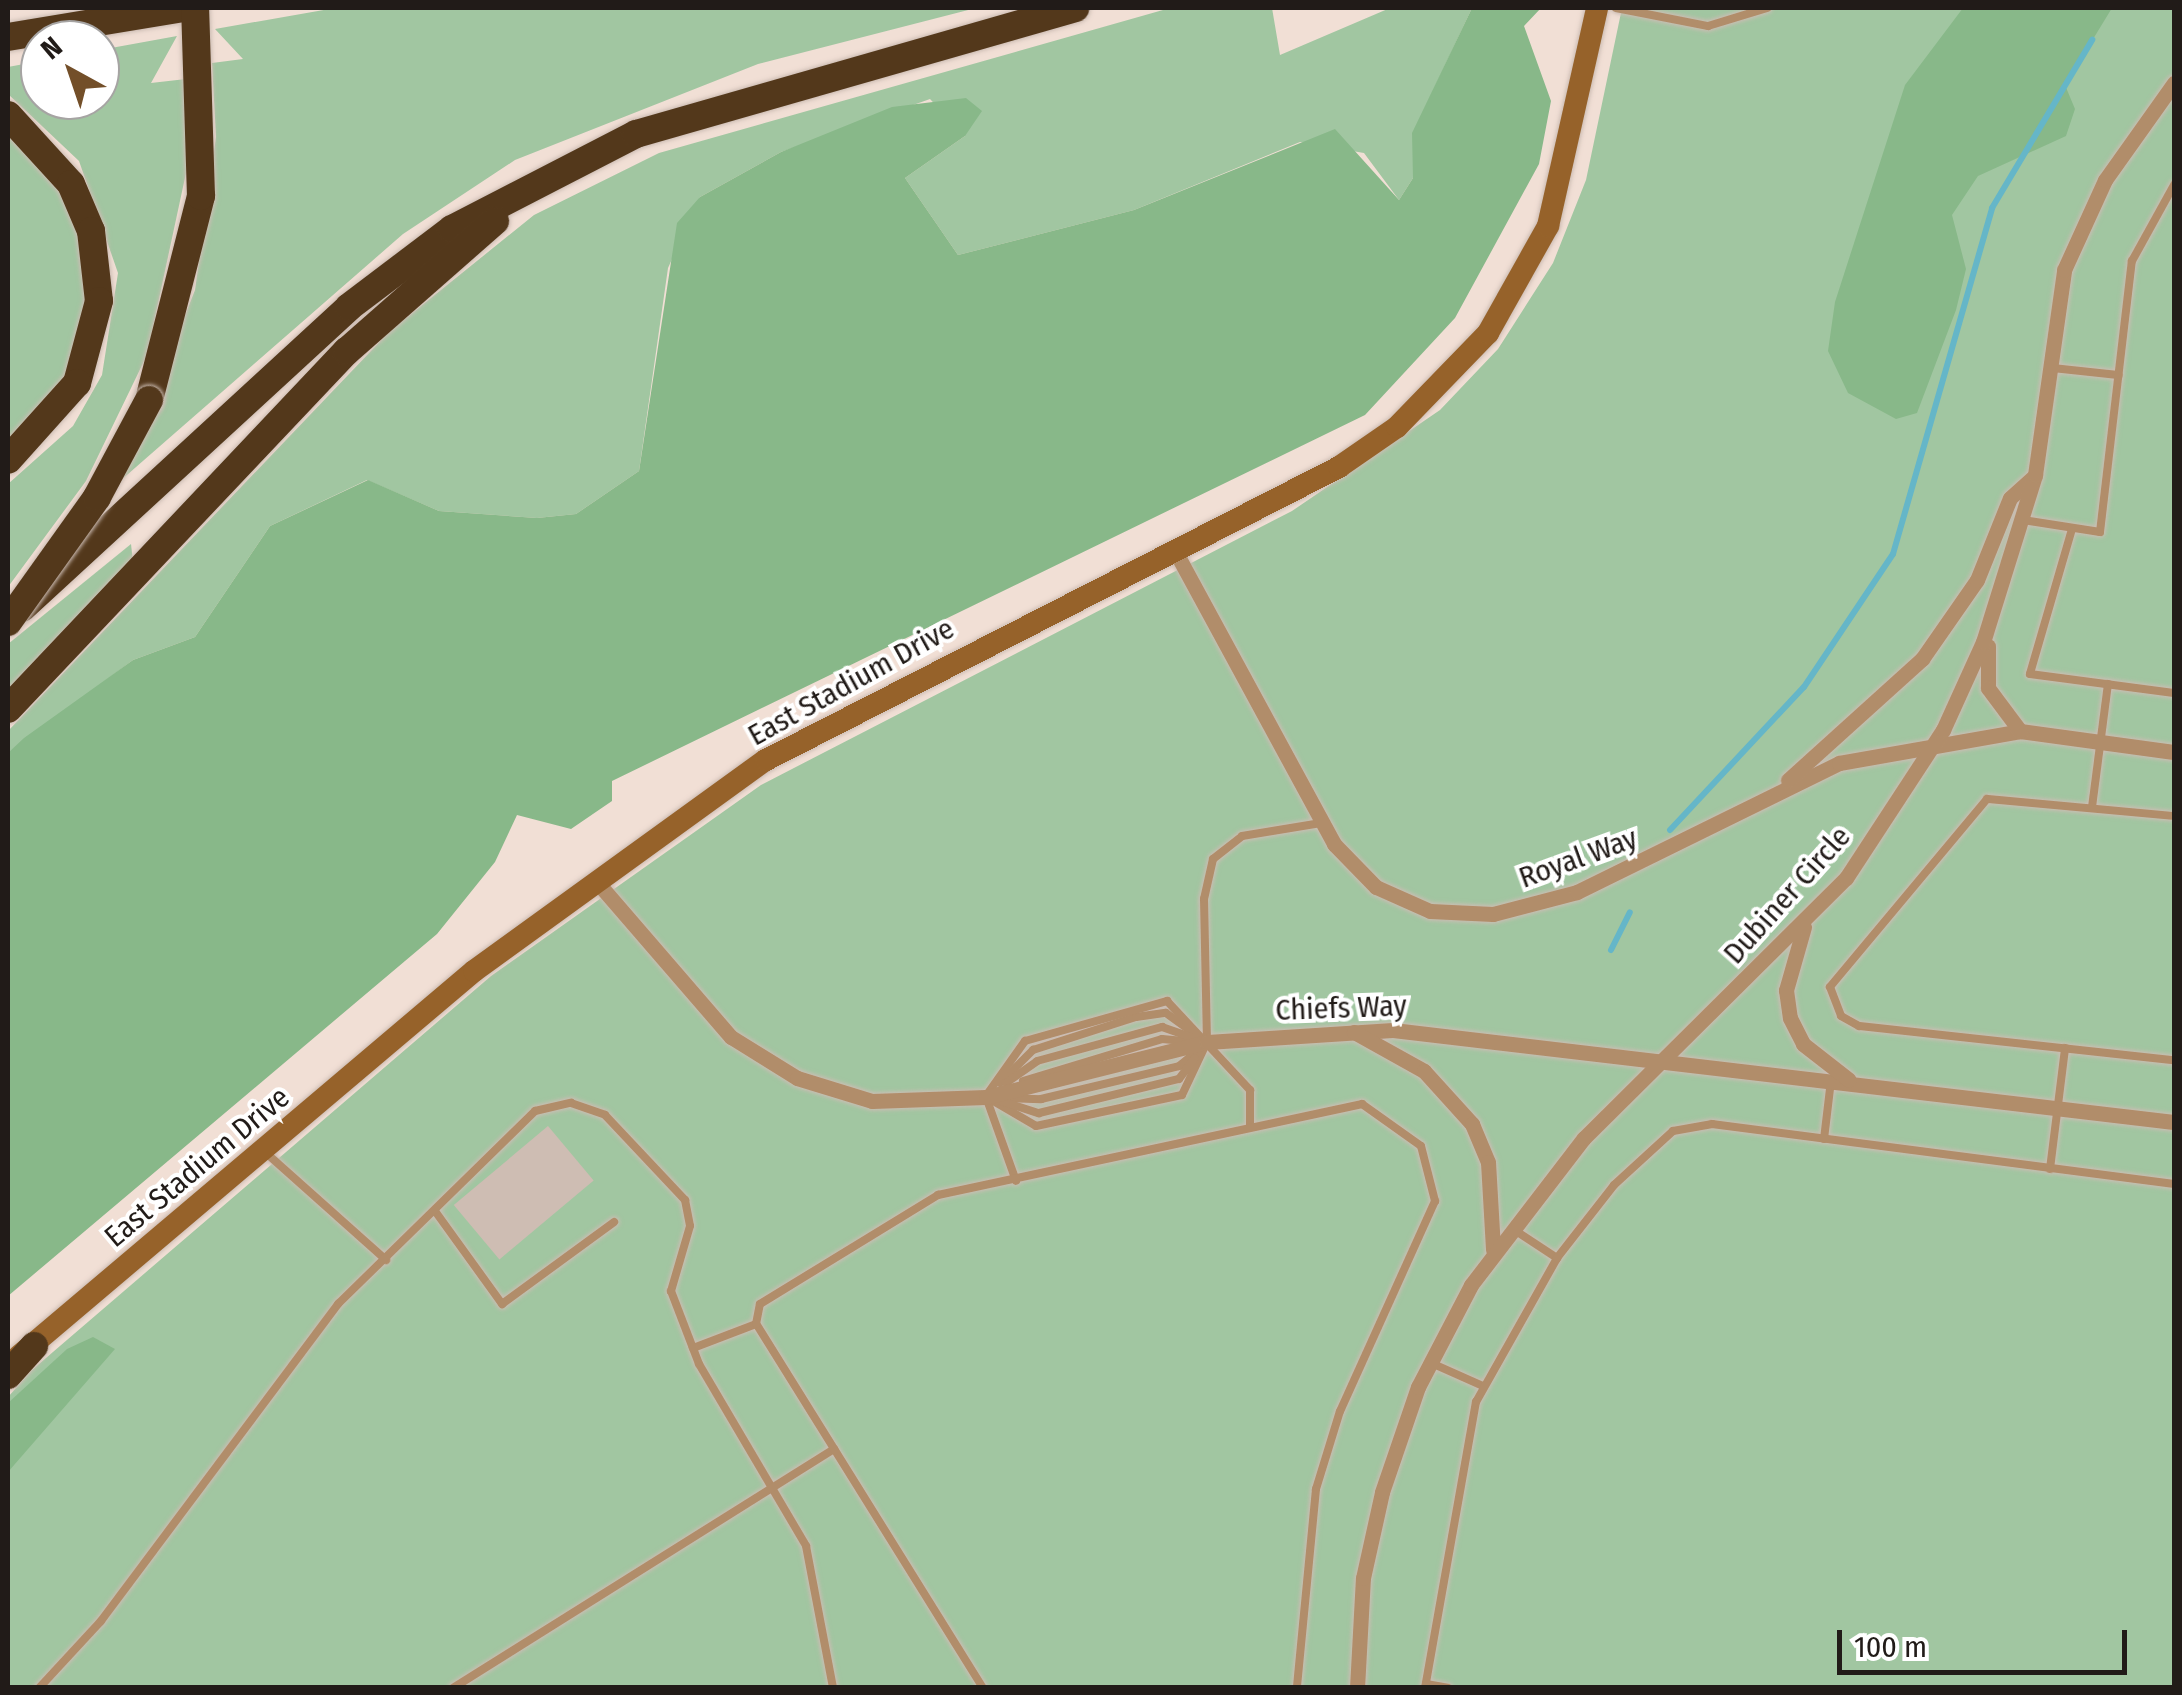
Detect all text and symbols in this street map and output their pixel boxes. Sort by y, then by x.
north arrow [20,20,120,120]
text: N [35,30,69,66]
street label: East Stadium Drive [742,611,960,753]
street label: Dubiner Circle [1716,819,1858,971]
street label: Royal Way [1514,820,1642,896]
street label: Chiefs Way [1275,988,1407,1028]
street label: East Stadium Drive [97,1079,297,1255]
scale bar [1842,1610,2132,1672]
text: 100 m [1854,1629,1927,1665]

